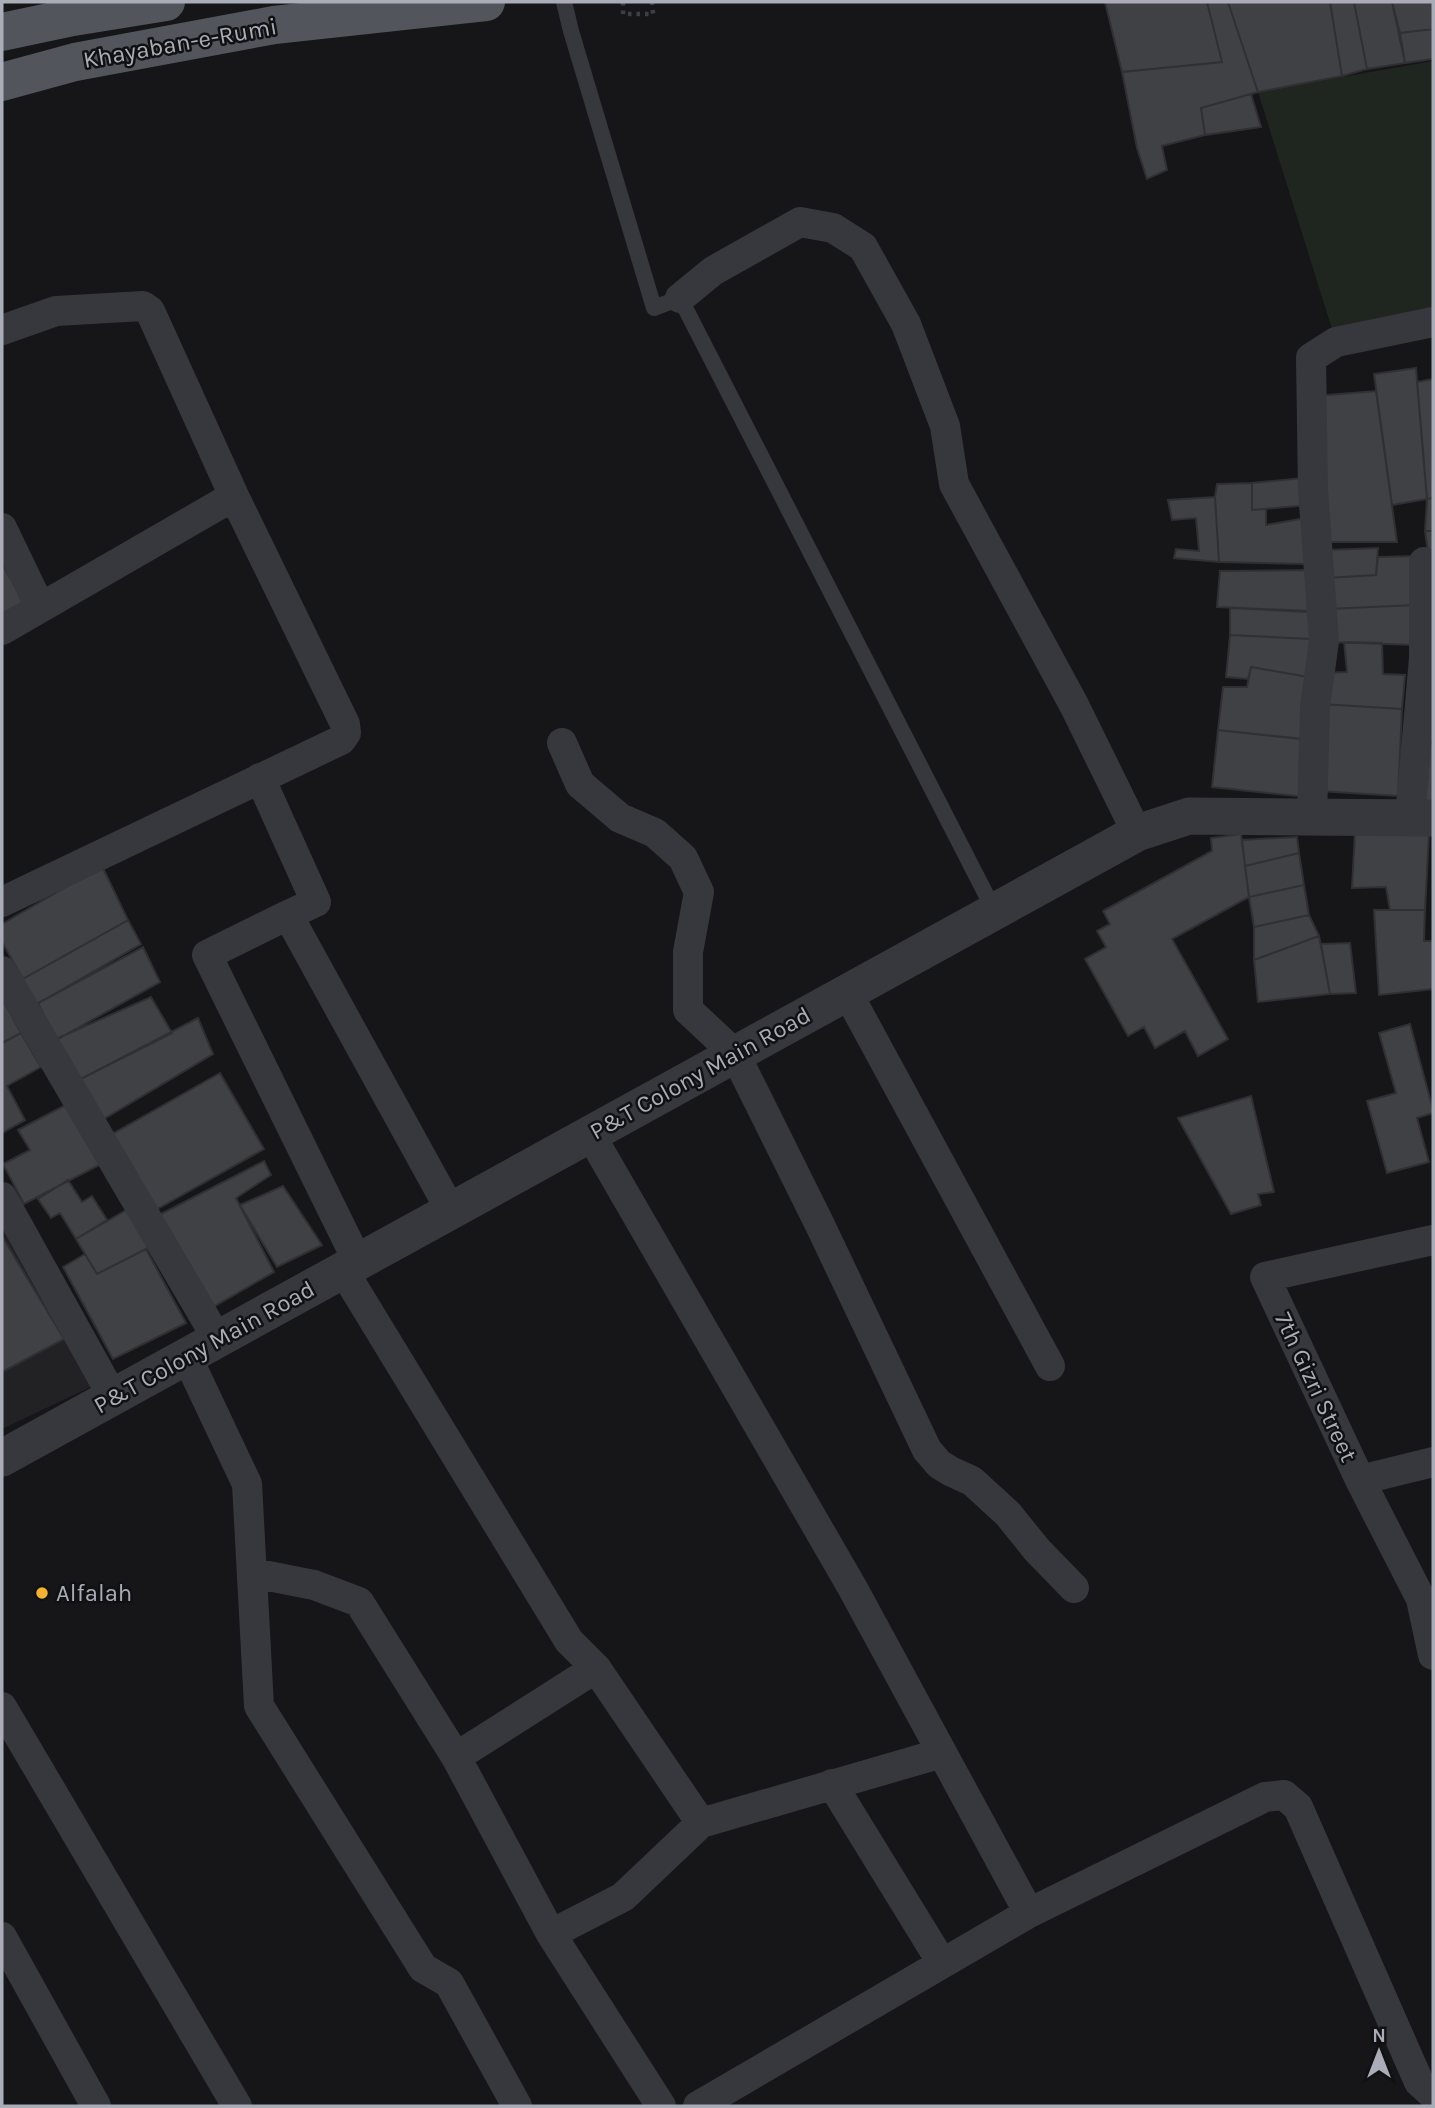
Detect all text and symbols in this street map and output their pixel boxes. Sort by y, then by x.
street label: Khayaban-e-Rumi [81,12,279,74]
street label: P&T Colony Main Road [585,1001,815,1145]
street label: P&T Colony Main Road [89,1275,319,1419]
street label: 7th Gizri Street [1269,1308,1363,1466]
place label: Alfalah [56,1579,132,1607]
marker: Alfalah [34,1585,50,1601]
north arrow [1344,2017,1414,2087]
text: N [1372,2025,1386,2047]

